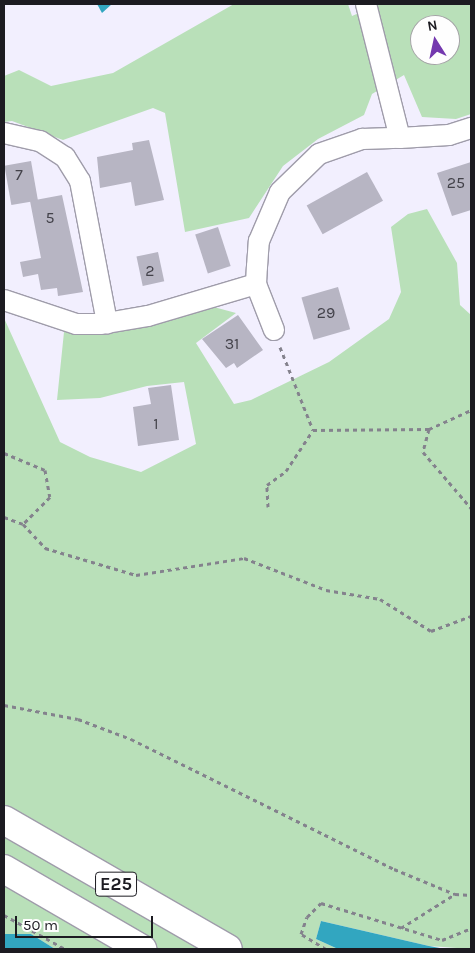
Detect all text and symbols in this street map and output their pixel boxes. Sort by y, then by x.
north arrow [410,15,460,65]
text: N [426,16,439,35]
house number: 7 [15,165,23,185]
house number: 25 [447,173,465,193]
house number: 5 [45,208,55,228]
house number: 2 [145,261,155,281]
house number: 29 [317,303,335,323]
house number: 31 [225,334,239,354]
house number: 1 [153,414,159,434]
road number: E25 [95,869,137,900]
scale bar [18,906,155,938]
text: 50 m [23,916,58,934]

